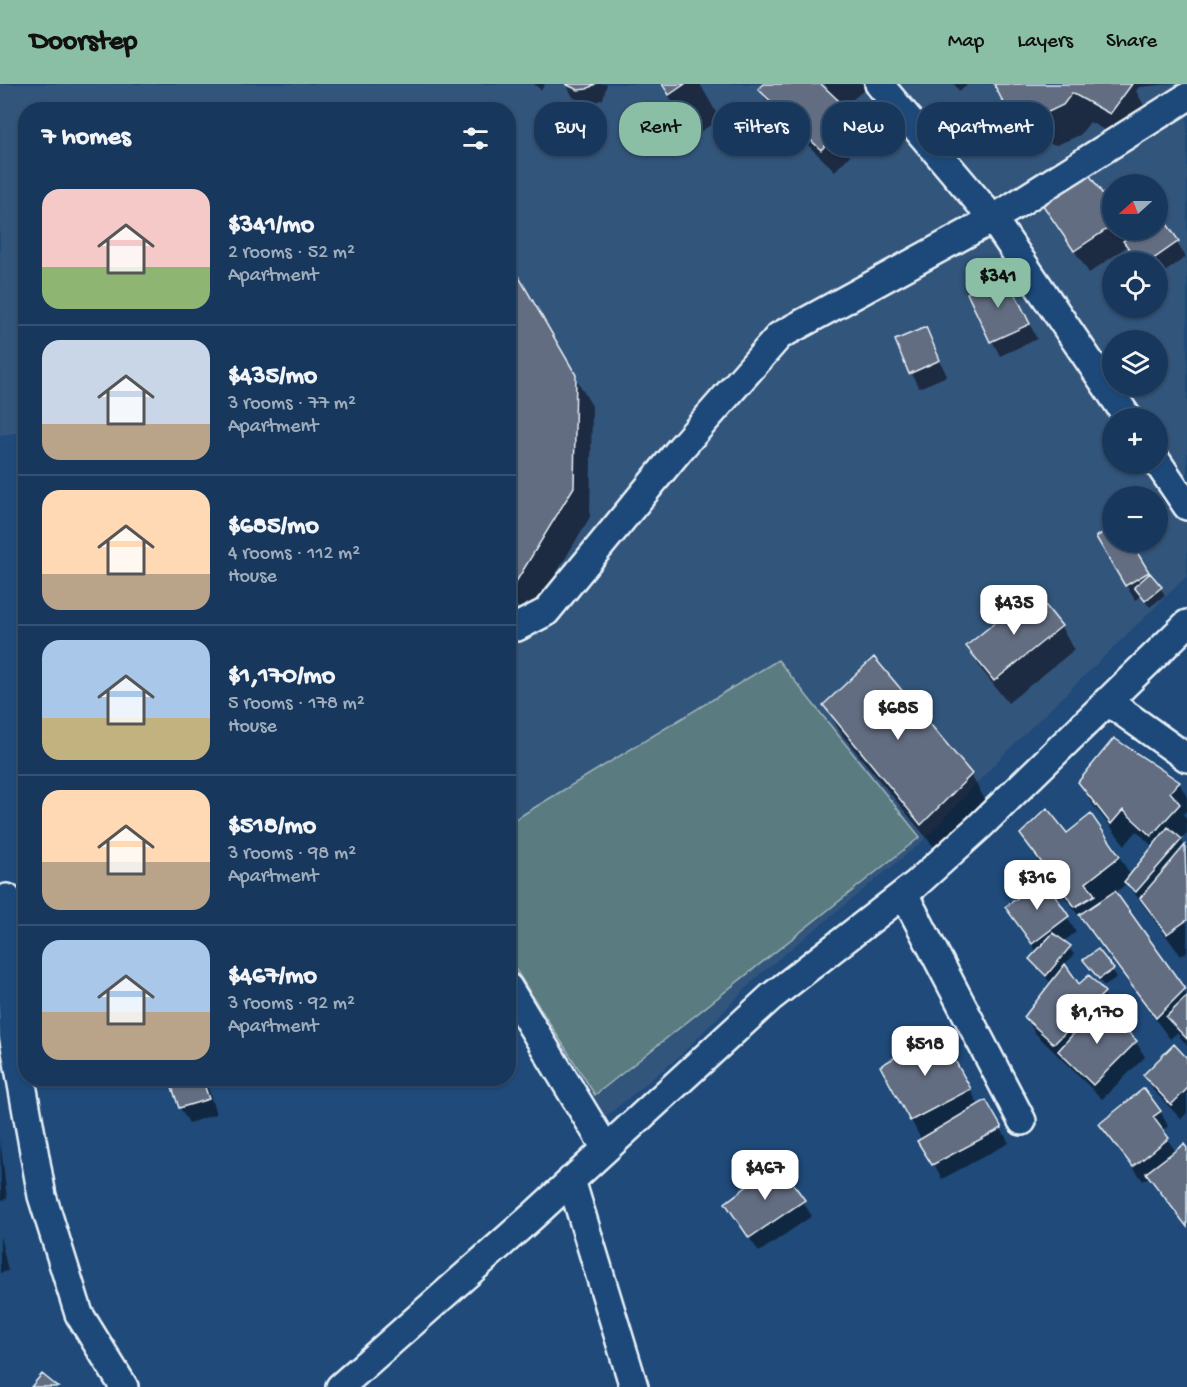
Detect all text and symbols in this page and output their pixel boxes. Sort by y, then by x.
text: Doorstep [30,26,137,59]
text: Map [948,30,984,55]
text: Layers [1017,30,1073,55]
text: Share [1106,30,1157,55]
chip: Buy [534,102,607,156]
chip: Rent [619,102,701,156]
chip: Filters [713,102,810,156]
chip: New [822,102,905,156]
chip: Apartment [917,102,1053,156]
icon: filters [459,122,492,155]
text: 7 homes [42,123,131,154]
north arrow [1102,174,1168,240]
map controls [1102,174,1168,552]
text: $341/mo [228,211,314,242]
icon: home [90,213,162,285]
text: 2 rooms · 52 m² [228,242,355,265]
button: locate [1102,252,1168,318]
pin: $341 [962,258,1034,309]
text: Apartment [228,265,318,288]
text: $341 [980,266,1016,289]
button: layers [1102,330,1168,396]
text: $435/mo [228,362,317,393]
icon: home [90,364,162,436]
text: 3 rooms · 77 m² [228,393,356,416]
button: + [1102,408,1168,474]
text: Apartment [228,416,318,439]
button: − [1102,486,1168,552]
text: $685/mo [228,512,319,543]
icon: home [90,514,162,586]
text: 4 rooms · 112 m² [228,543,360,566]
text: House [228,566,277,589]
pin: $435 [978,585,1050,636]
text: $435 [994,593,1034,616]
text: $1,170/mo [228,662,335,693]
icon: home [90,664,162,736]
pin: $685 [862,690,934,741]
text: 5 rooms · 178 m² [228,693,365,716]
text: $685 [878,698,918,721]
text: House [228,716,277,739]
text: $518/mo [228,812,316,843]
icon: home [90,814,162,886]
text: 3 rooms · 98 m² [228,843,356,866]
pin: $316 [1001,860,1073,911]
text: Apartment [228,866,318,889]
text: $316 [1018,868,1056,891]
text: $467/mo [228,962,317,993]
icon: home [90,964,162,1036]
text: 3 rooms · 92 m² [228,993,355,1016]
pin: $1,170 [1048,994,1146,1045]
text: $1,170 [1070,1002,1124,1025]
text: Apartment [228,1016,318,1039]
pin: $518 [889,1026,961,1077]
text: $518 [906,1034,944,1057]
pin: $467 [729,1150,801,1201]
text: $467 [746,1158,784,1181]

